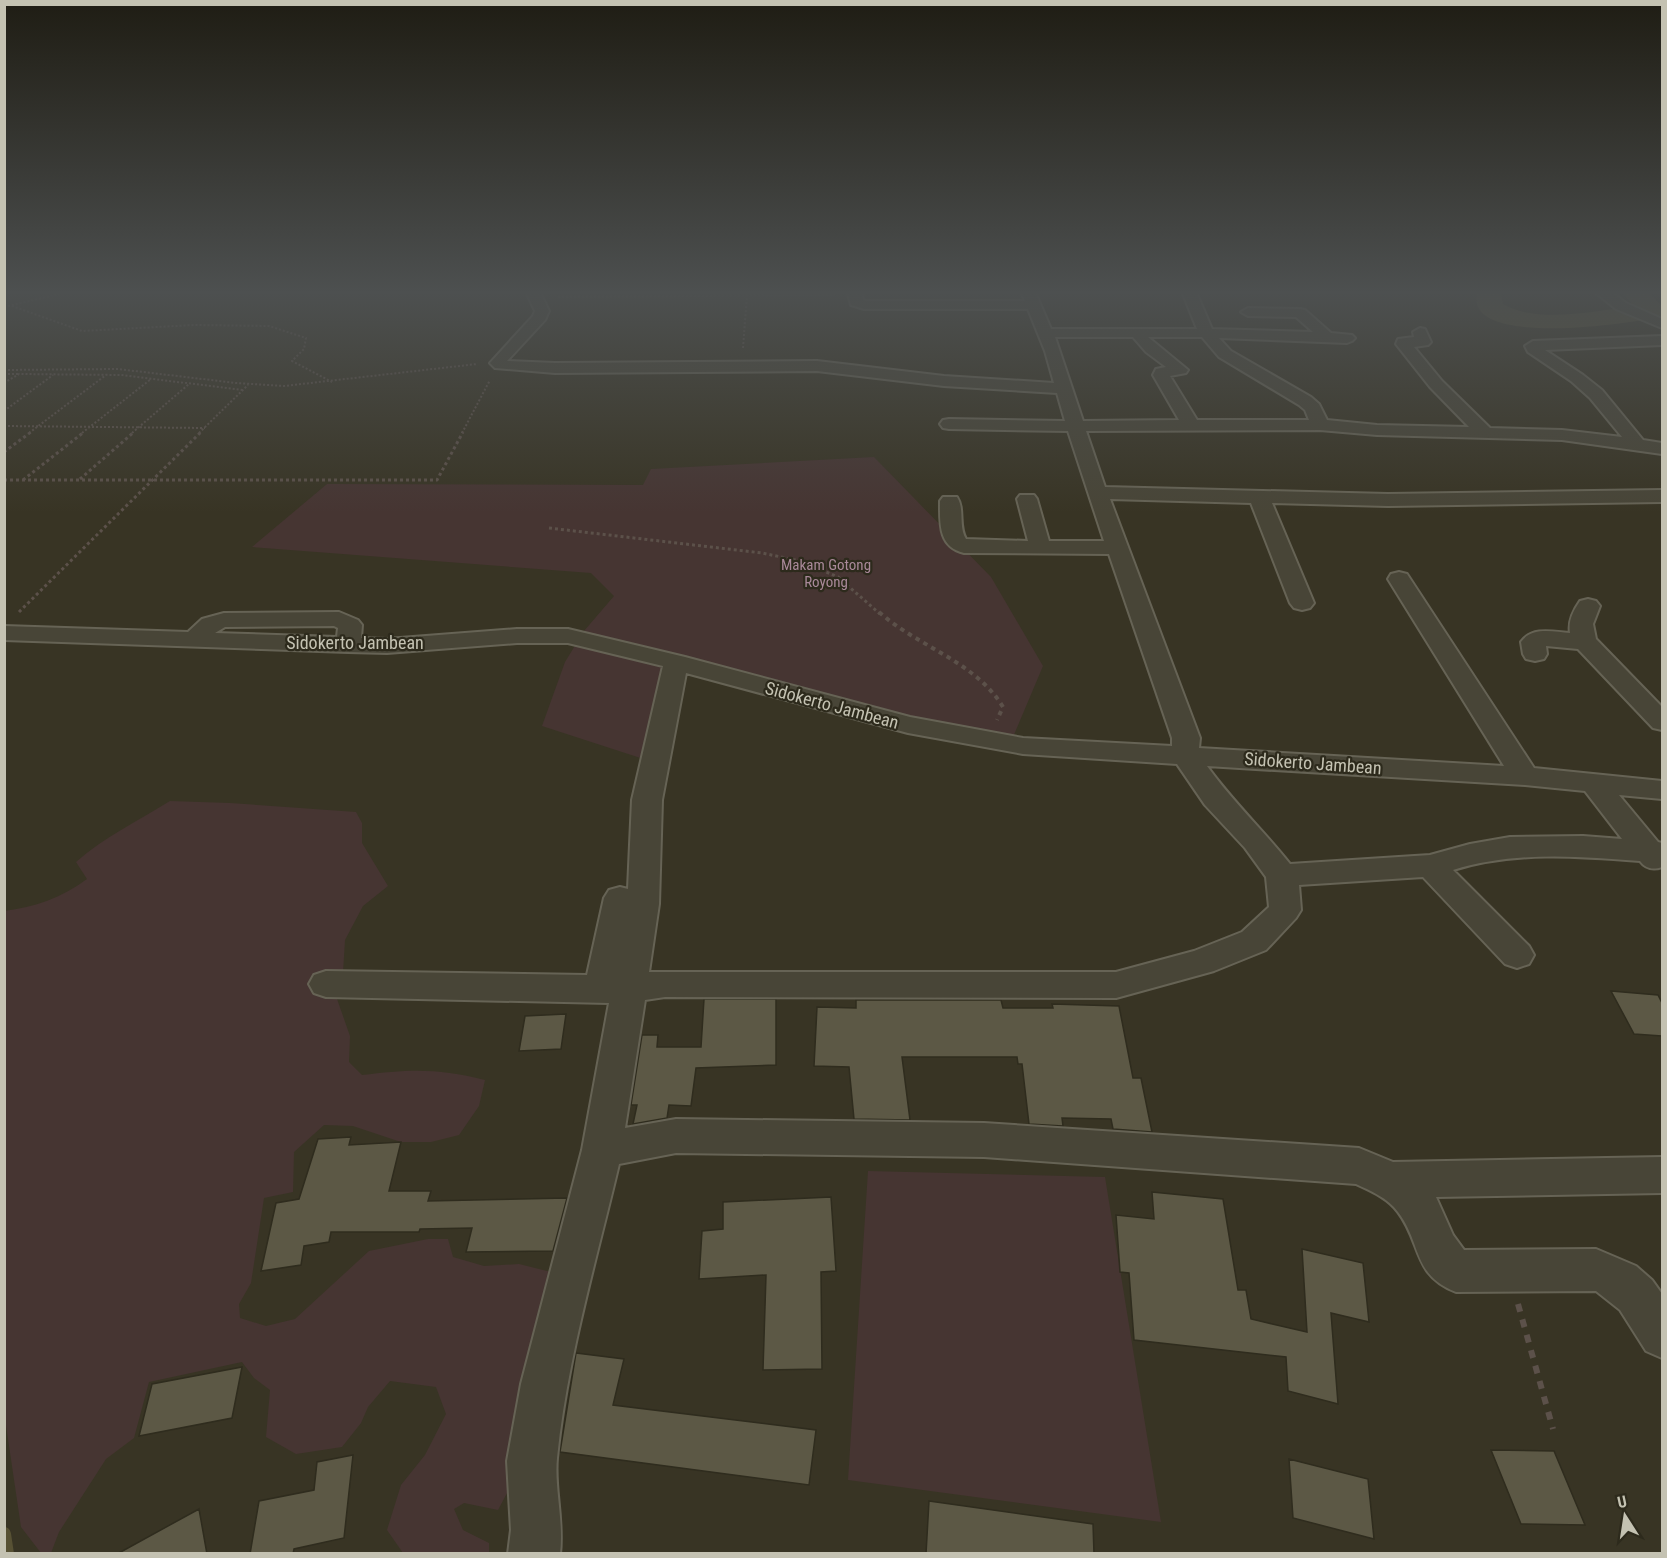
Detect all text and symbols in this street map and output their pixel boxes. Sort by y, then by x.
park label: Makam Gotong Royong [781,556,871,591]
street label: Sidokerto Jambean [286,632,424,653]
street label: Sidokerto Jambean [763,677,901,733]
street label: Sidokerto Jambean [1244,748,1382,778]
north arrow [1595,1486,1655,1546]
text: U [1616,1492,1628,1512]

